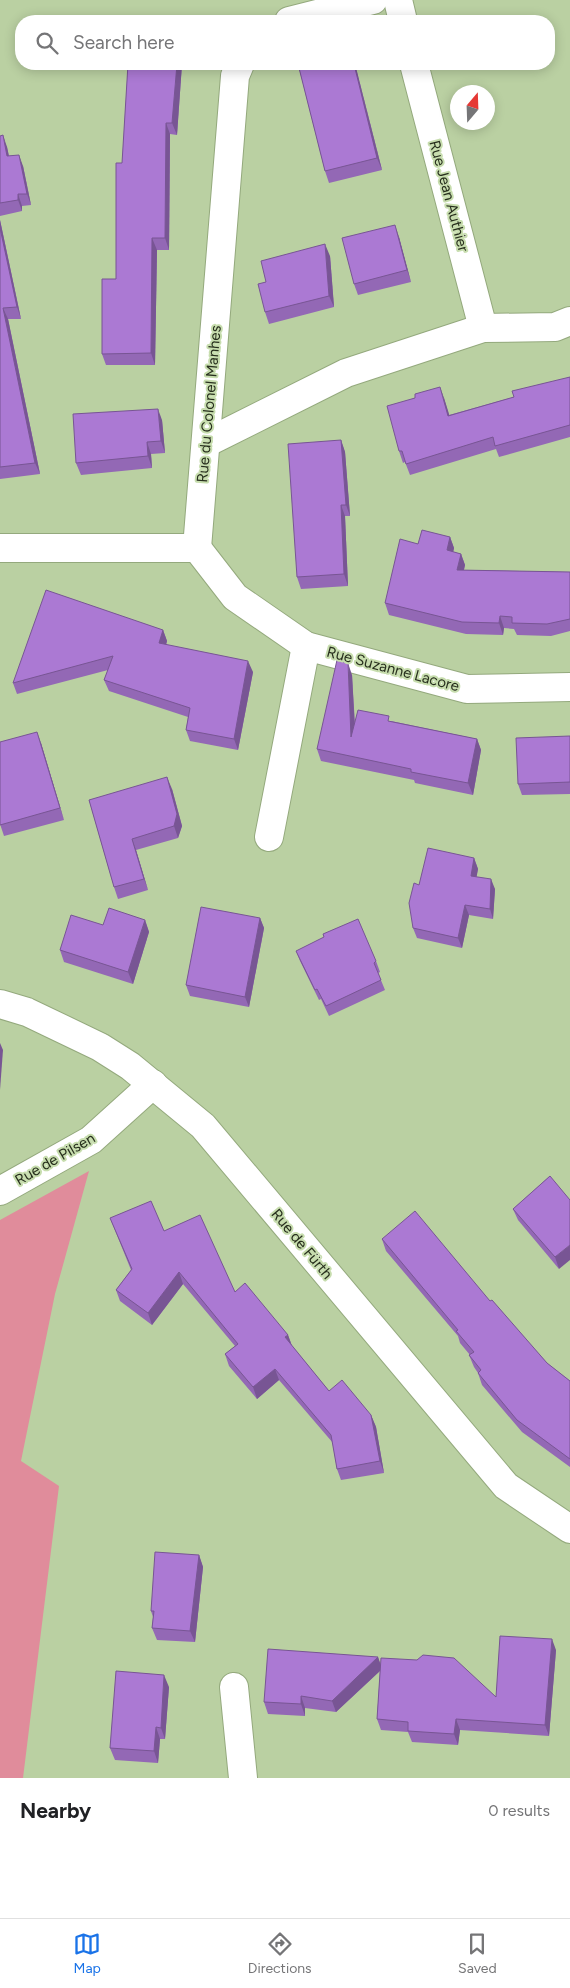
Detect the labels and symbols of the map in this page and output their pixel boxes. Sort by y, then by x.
north arrow [450,85,495,130]
street label: Rue Jean Authier [425,138,473,254]
street label: Rue du Colonel Manhes [193,325,225,483]
street label: Rue Suzanne Lacore [325,643,461,695]
street label: Rue de Pilsen [12,1129,98,1189]
street label: Rue de Fürth [268,1205,336,1283]

